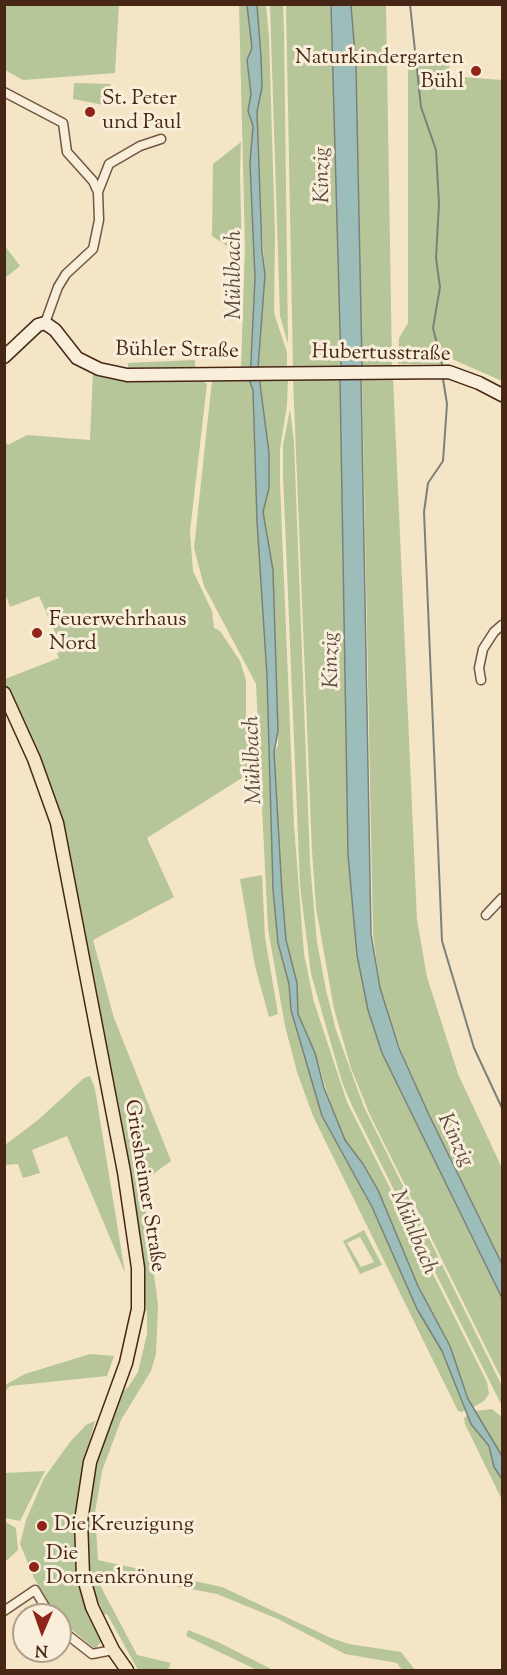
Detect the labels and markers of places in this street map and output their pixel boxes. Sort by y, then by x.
place label: Naturkindergarten Bühl [295,46,464,96]
marker: Naturkindergarten Bühl [469,64,483,78]
place label: St. Peter und Paul [102,87,182,137]
marker: St. Peter und Paul [83,105,97,119]
place label: Feuerwehrhaus Nord [49,608,187,658]
marker: Feuerwehrhaus Nord [30,626,44,640]
place label: Die Kreuzigung [54,1513,194,1539]
marker: Die Kreuzigung [35,1519,49,1533]
place label: Die Dornenkrönung [46,1542,194,1592]
marker: Die Dornenkrönung [27,1560,41,1574]

